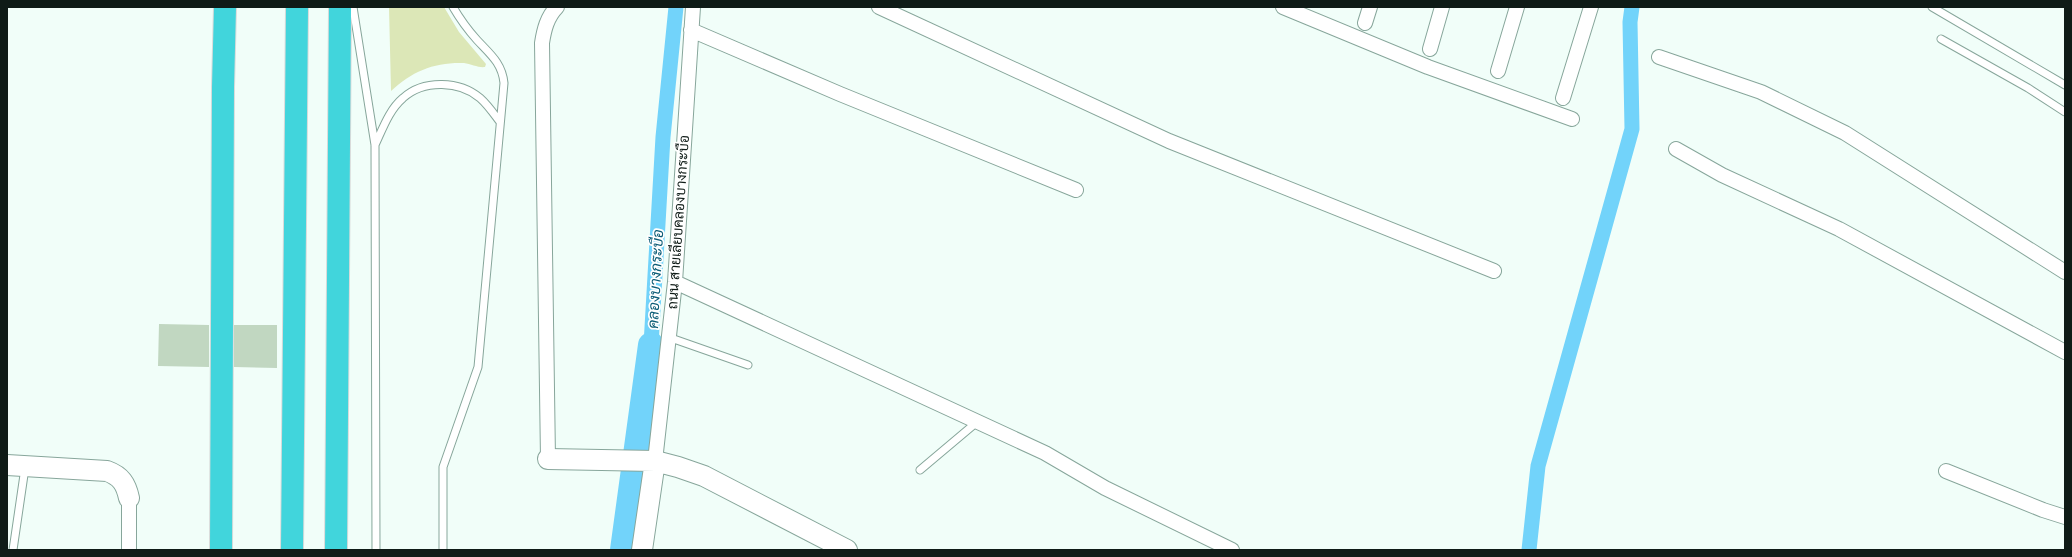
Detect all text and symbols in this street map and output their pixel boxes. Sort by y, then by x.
street label: ถนน สายเลียบคลองบางกระบือ [663,134,693,310]
water label: คลองบางกระบือ [643,229,667,329]

